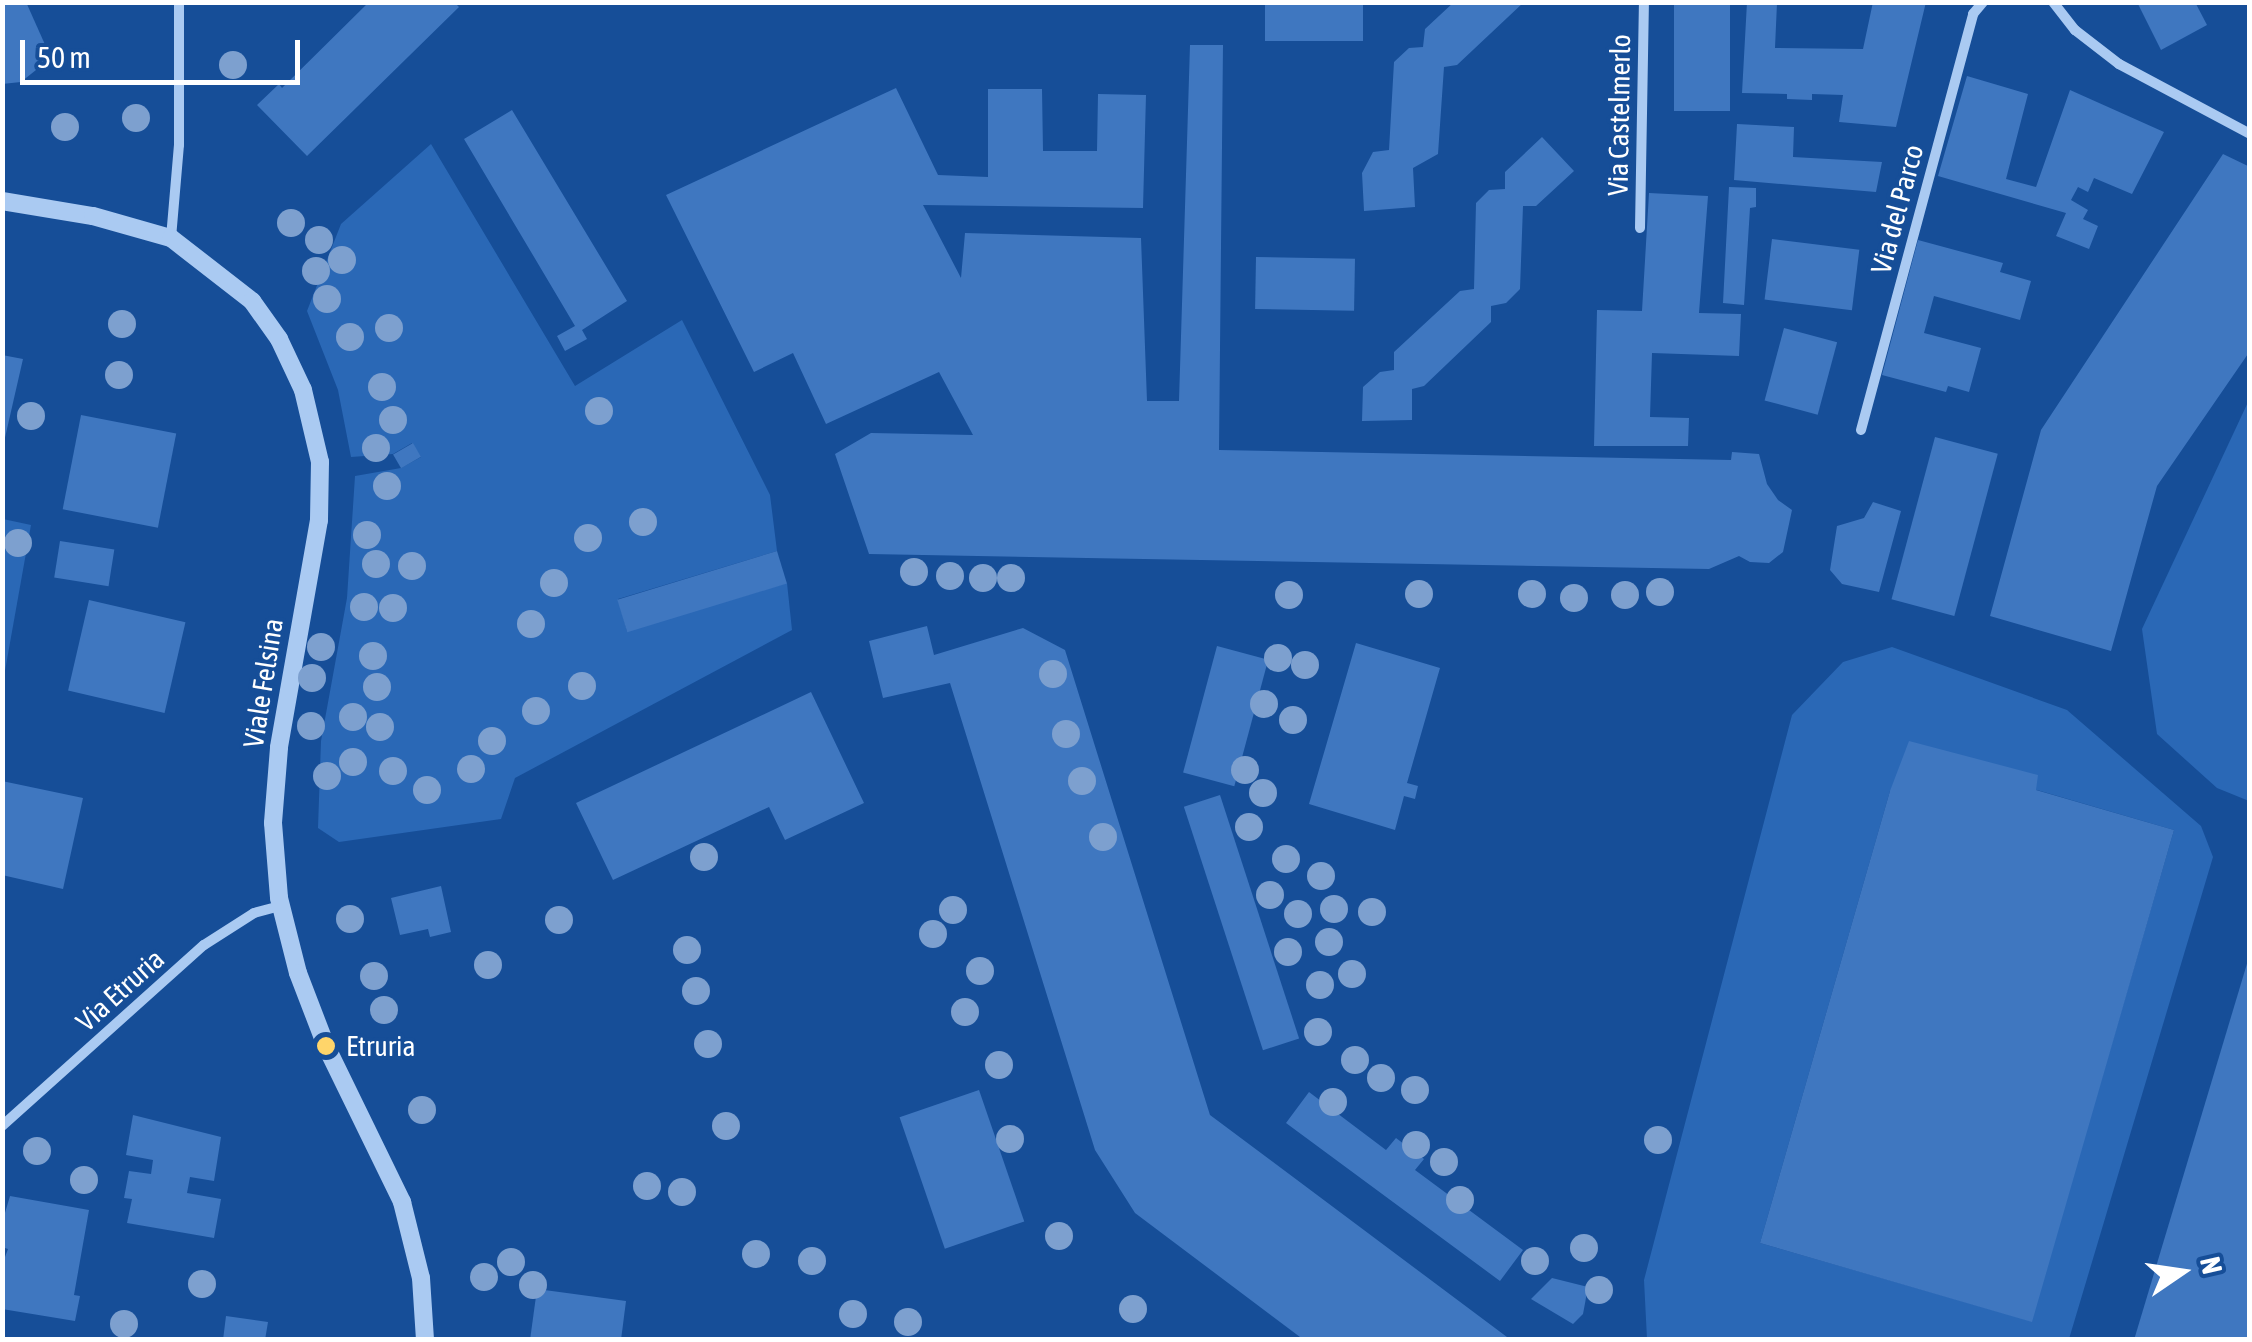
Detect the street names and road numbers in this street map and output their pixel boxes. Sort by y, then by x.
street label: Via Castelmerlo [1601,34,1637,196]
street label: Via del Parco [1864,141,1930,277]
street label: Viale Felsina [236,616,290,750]
street label: Via Etruria [69,942,171,1038]

